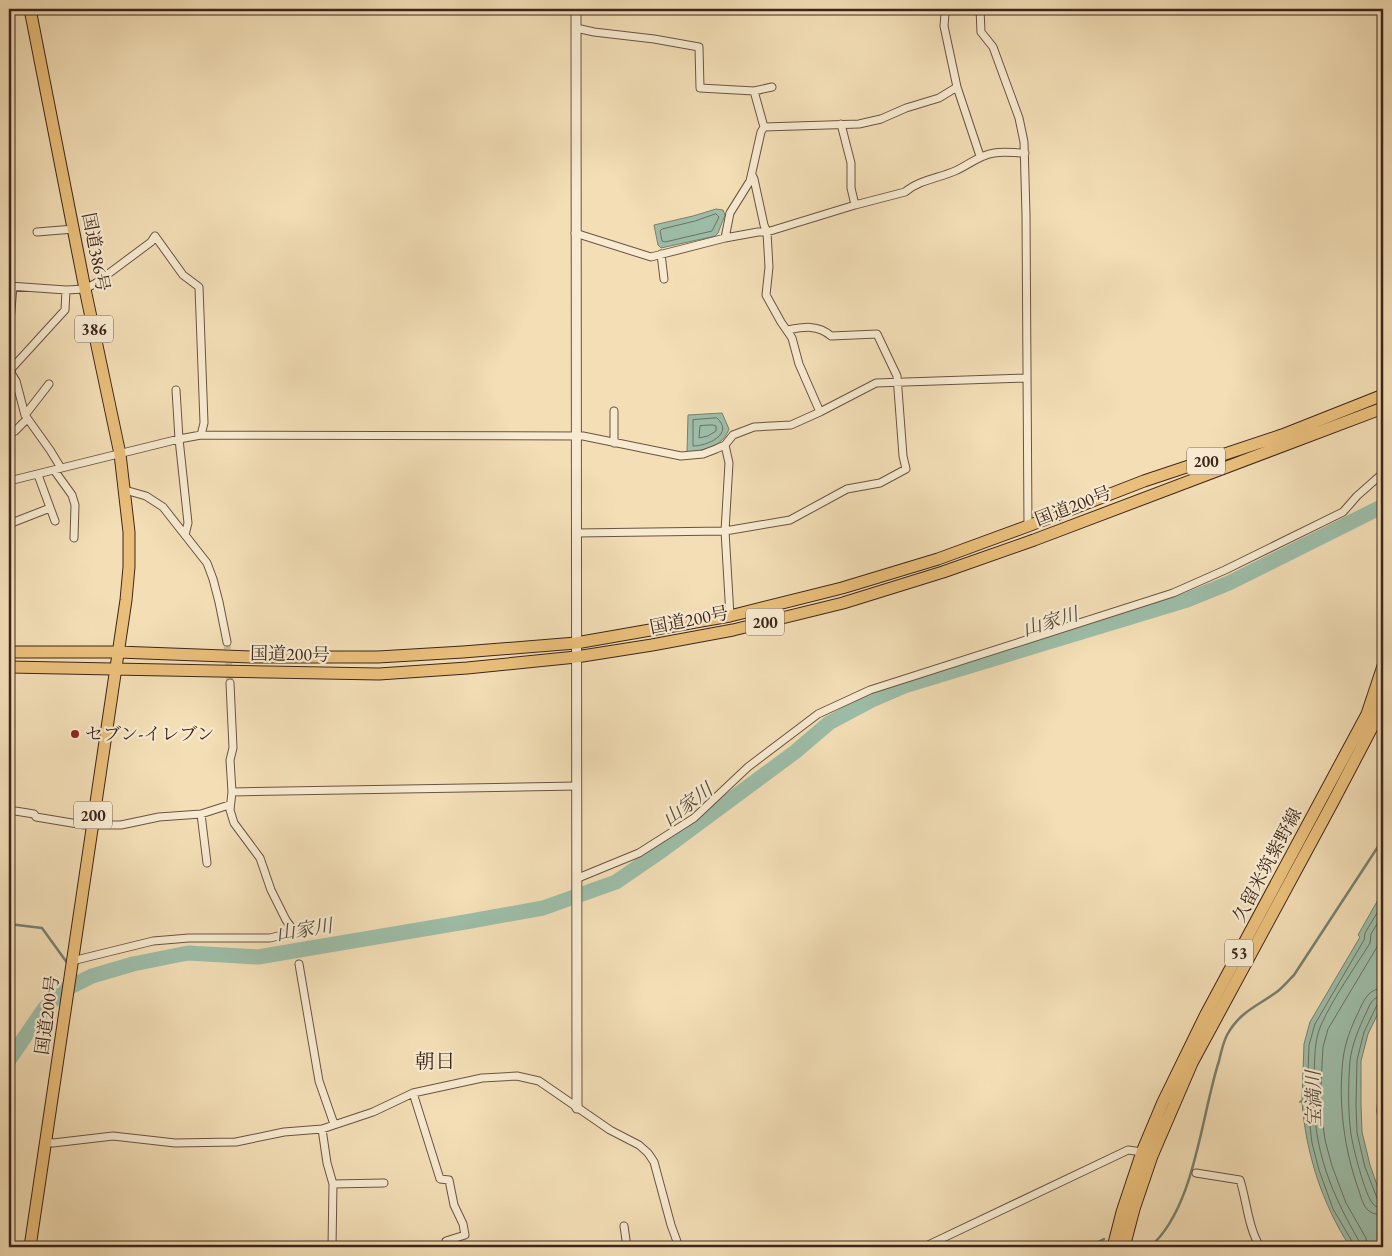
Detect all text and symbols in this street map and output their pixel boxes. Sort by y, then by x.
street label: 国道386号 [78,210,115,293]
road number: 386 [75,316,113,342]
road number: 200 [1187,448,1225,474]
street label: 国道200号 [1031,480,1114,531]
street label: 国道200号 [647,601,730,638]
water label: 山家川 [1019,601,1083,642]
road number: 200 [746,608,784,636]
street label: 国道200号 [250,641,330,666]
place label: セブン-イレブン [85,722,215,745]
marker: セブン-イレブン [69,728,81,740]
water label: 山家川 [657,776,719,832]
road number: 200 [74,802,112,828]
street label: 久留米筑紫野線 [1227,804,1306,926]
water label: 山家川 [274,912,336,946]
road number: 53 [1225,940,1253,966]
street label: 国道200号 [30,974,63,1056]
district label: 朝日 [415,1048,455,1074]
water label: 宝満川 [1300,1068,1326,1128]

